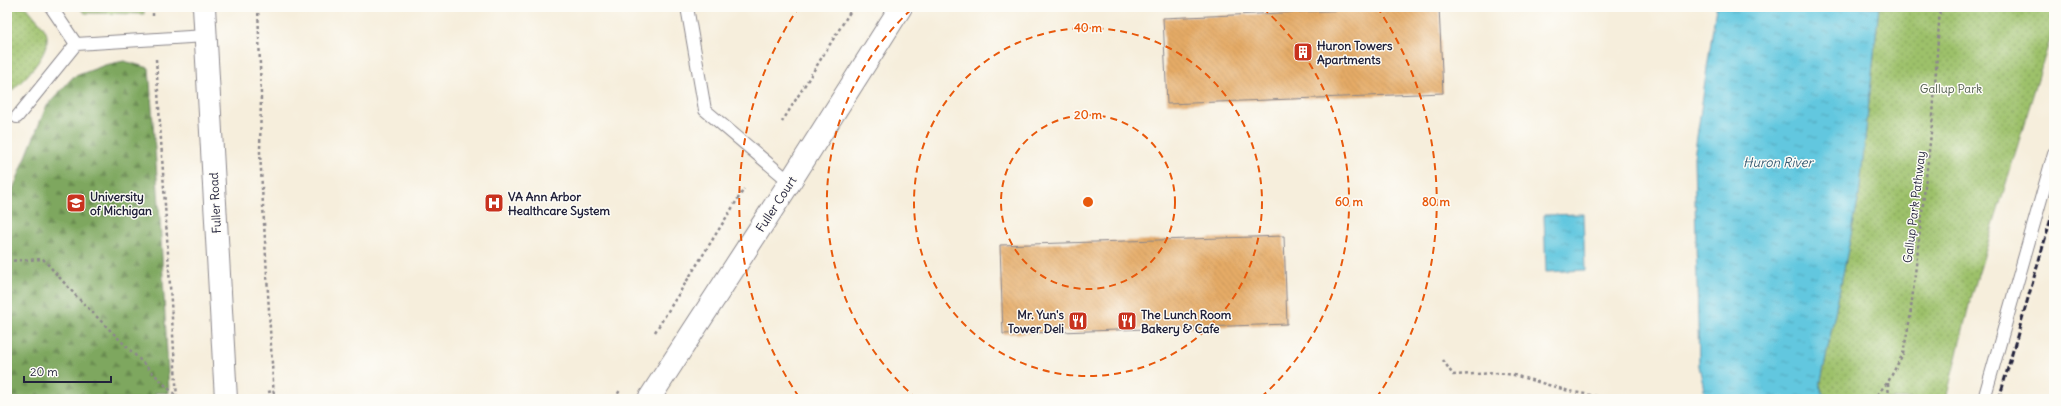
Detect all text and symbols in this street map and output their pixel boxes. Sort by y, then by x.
text: 40 m [1074,20,1103,35]
place label: Huron Towers Apartments [1317,38,1393,68]
building icon: Huron Towers Apartments [1292,41,1314,63]
park label: Gallup Park [1920,81,1982,96]
text: 20 m [1074,107,1102,122]
street label: Gallup Park Pathway [1900,150,1928,264]
water label: Huron River [1743,154,1815,171]
street label: Fuller Road [206,172,224,234]
street label: Fuller Court [752,173,800,235]
place label: University of Michigan [90,189,152,219]
place label: VA Ann Arbor Healthcare System [508,189,611,219]
school or university icon: University of Michigan [65,192,87,214]
hospital icon: VA Ann Arbor Healthcare System [483,192,505,214]
text: 60 m [1335,194,1364,209]
text: 80 m [1422,194,1451,209]
centre of rings [1081,195,1095,209]
place label: Mr. Yun's Tower Deli [1008,307,1065,336]
place label: The Lunch Room Bakery & Cafe [1141,307,1232,337]
restaurant icon: Mr. Yun's Tower Deli [1067,310,1089,332]
restaurant icon: The Lunch Room Bakery & Cafe [1116,310,1138,332]
scale bar [24,358,111,384]
text: 20 m [30,364,58,379]

